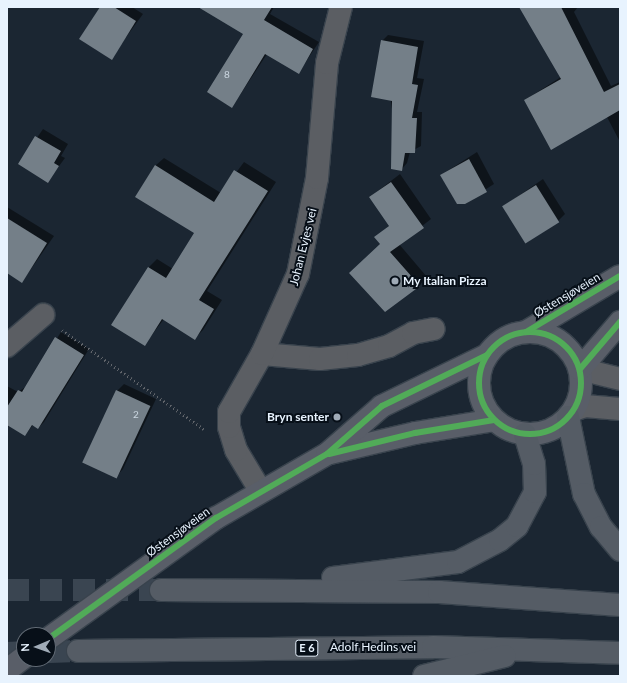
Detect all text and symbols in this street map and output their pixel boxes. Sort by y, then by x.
house number: 8 [224,69,230,81]
street label: Johan Evjes vei [286,207,320,287]
street label: Østensjøveien [531,270,603,320]
place label: My Italian Pizza [403,274,487,288]
marker: My Italian Pizza [390,276,400,286]
house number: 2 [133,409,139,421]
place label: Bryn senter [267,410,329,424]
marker: Bryn senter [332,412,342,422]
street label: Østensjøveien [143,504,213,560]
north arrow [16,627,56,667]
road number: E 6 [295,639,319,657]
street label: Adolf Hedins vei [330,640,416,654]
text: N [18,643,31,652]

